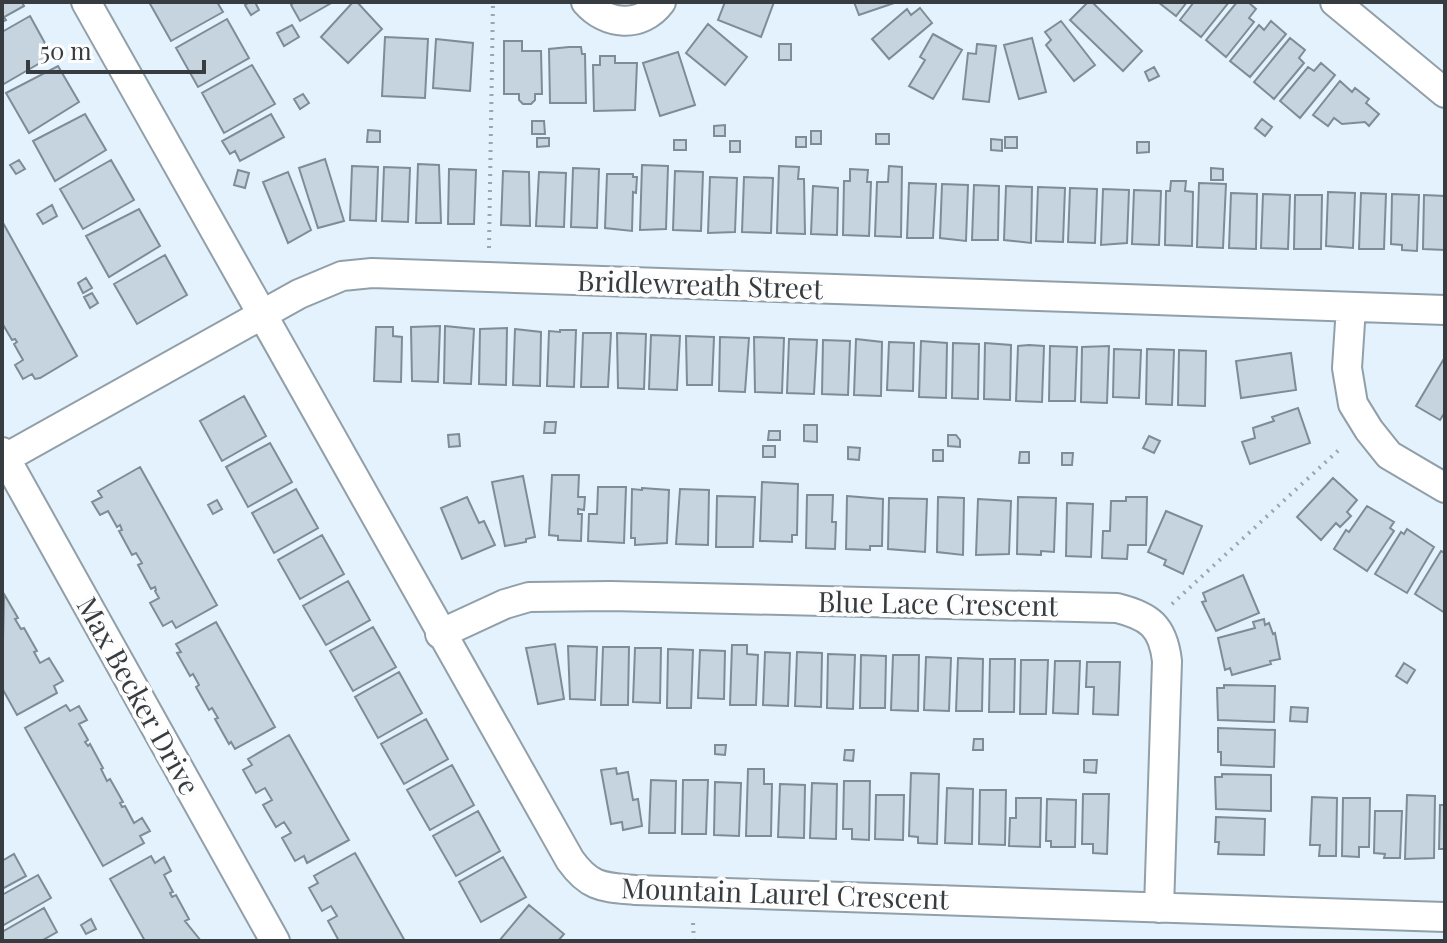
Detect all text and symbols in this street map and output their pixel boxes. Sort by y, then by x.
scale bar [28,24,204,74]
text: 50 m [40,34,92,66]
street label: Bridlewreath Street [576,261,825,306]
street label: Blue Lace Crescent [818,582,1059,623]
street label: Max Becker Drive [70,590,209,801]
street label: Mountain Laurel Crescent [621,868,951,917]

